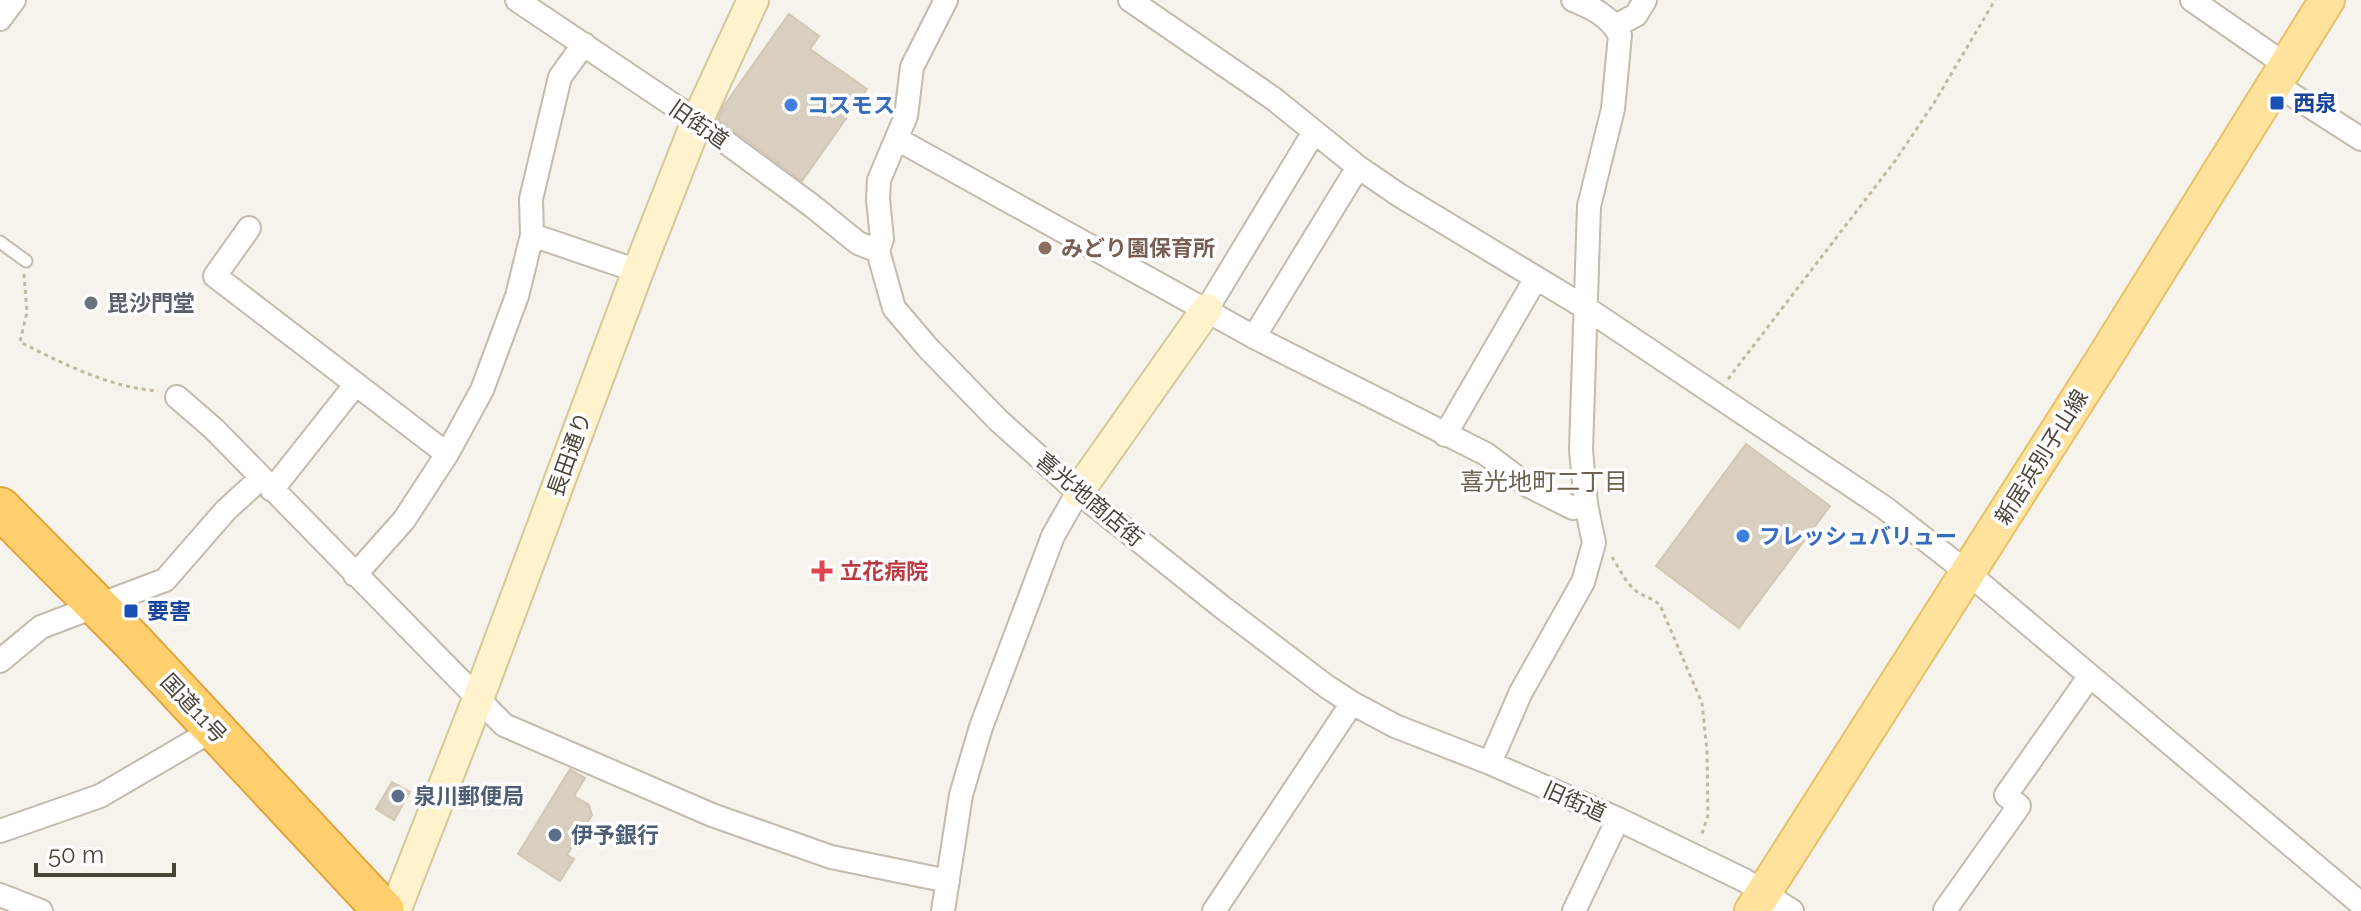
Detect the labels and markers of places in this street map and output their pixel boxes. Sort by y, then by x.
place label: 西泉 [2293,90,2337,116]
place label: コスモス [807,92,895,118]
marker: 西泉 [2268,94,2286,112]
marker: コスモス [782,96,800,114]
place label: みどり園保育所 [1061,235,1215,261]
marker: みどり園保育所 [1036,239,1054,257]
place label: 毘沙門堂 [107,290,195,316]
marker: 毘沙門堂 [82,294,100,312]
place label: フレッシュバリュー [1759,523,1957,549]
marker: フレッシュバリュー [1734,527,1752,545]
place label: 立花病院 [840,558,928,584]
marker: 立花病院 [811,560,833,582]
place label: 要害 [147,598,191,624]
marker: 要害 [122,602,140,620]
place label: 泉川郵便局 [414,783,524,809]
marker: 泉川郵便局 [389,787,407,805]
place label: 伊予銀行 [571,822,659,848]
marker: 伊予銀行 [546,826,564,844]

